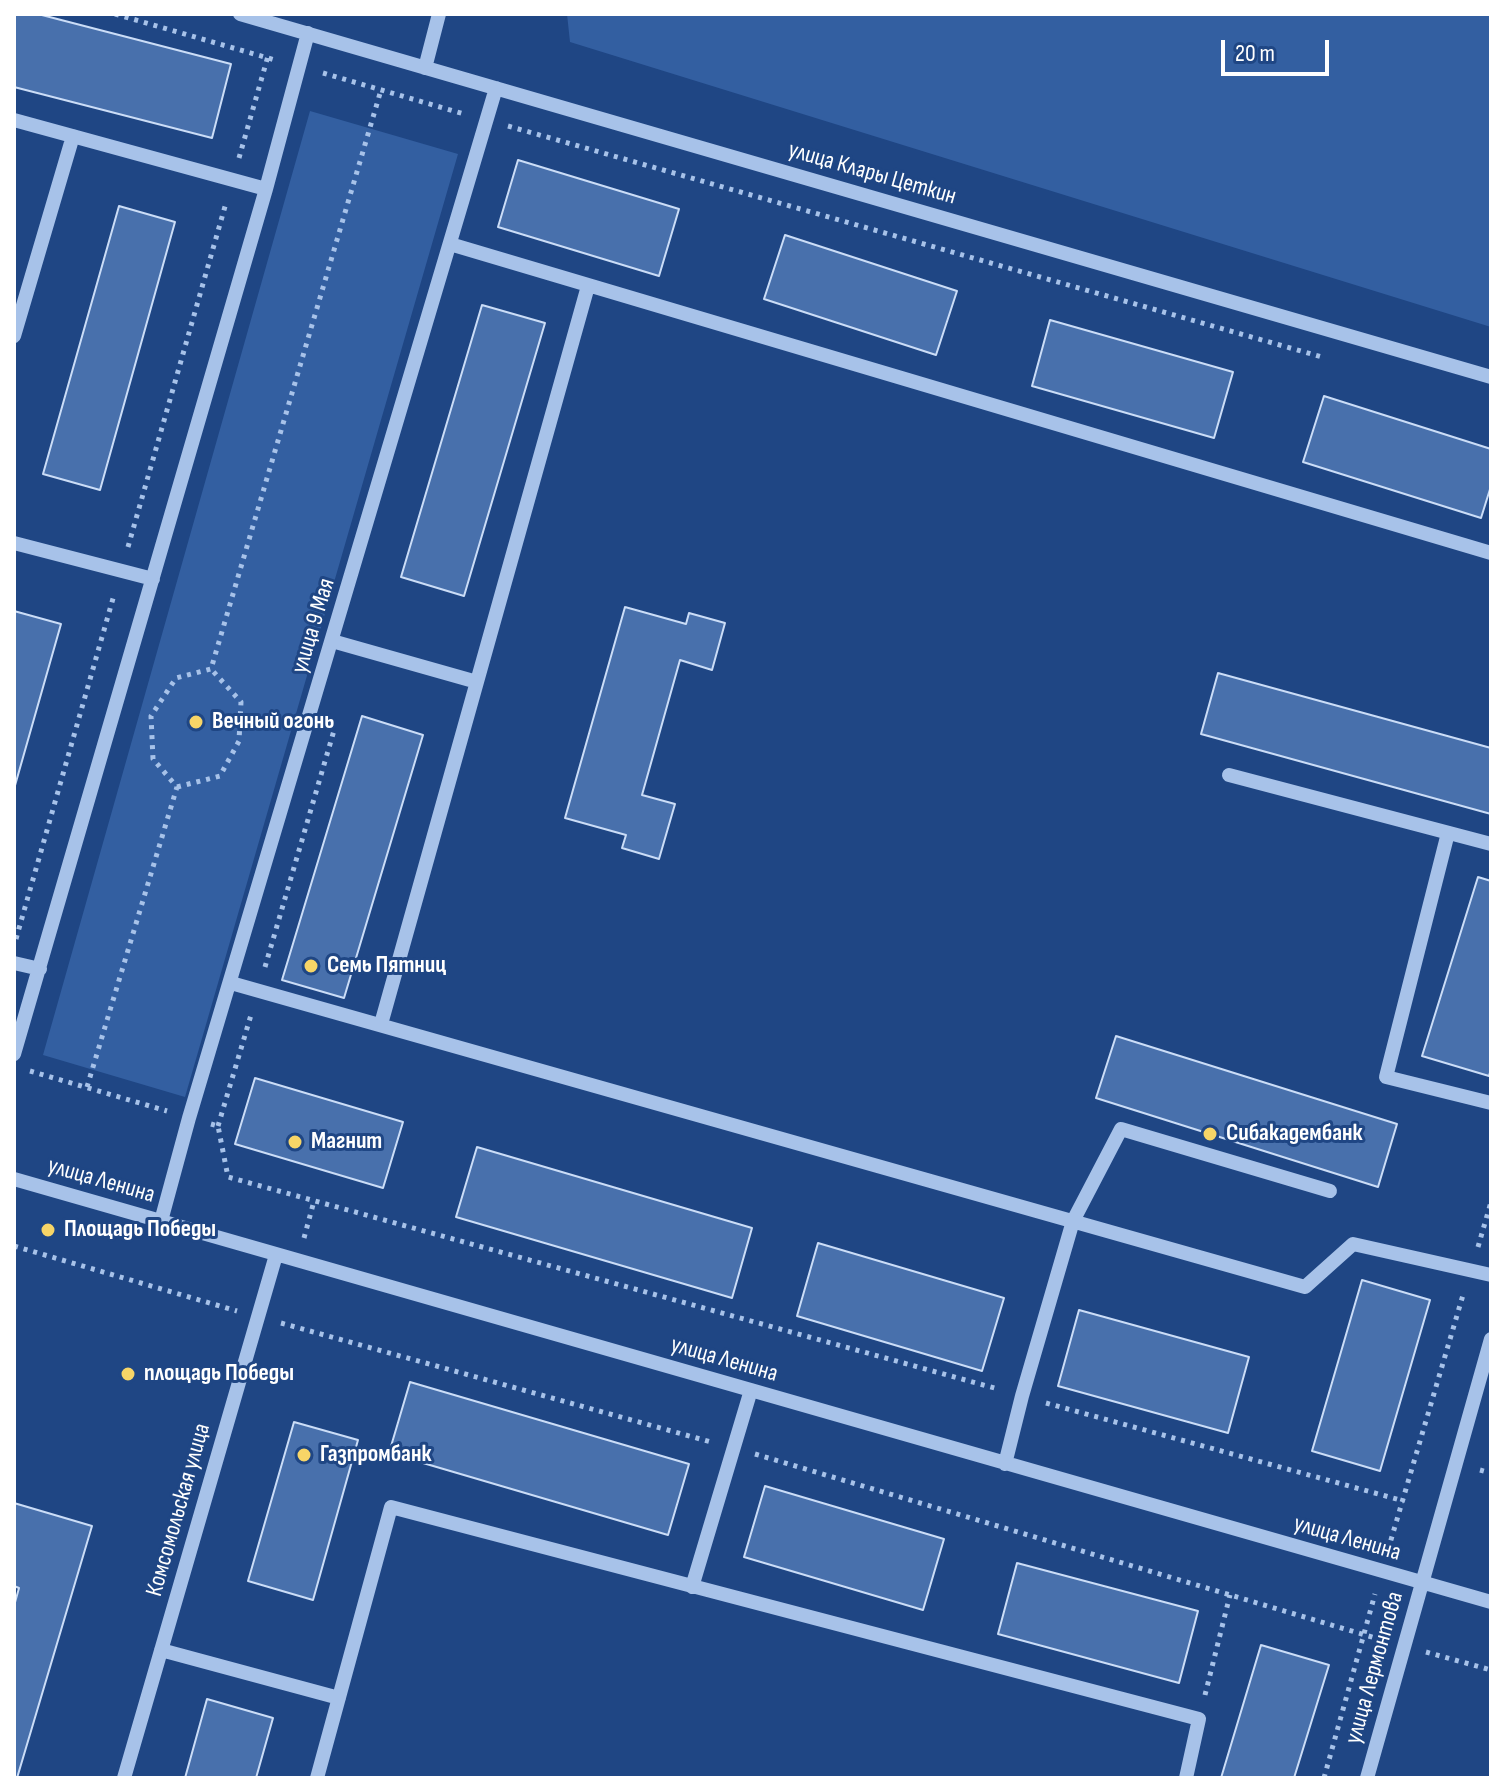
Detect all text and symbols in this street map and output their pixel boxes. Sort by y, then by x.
scale bar [1225,24,1333,74]
text: 20 m [1235,39,1275,68]
street label: улица Клары Цеткин [785,136,959,212]
street label: улица 9 Мая [286,575,342,677]
place label: Вечный огонь [212,708,334,736]
marker: Вечный огонь [187,713,205,731]
place label: Семь Пятниц [327,952,446,980]
marker: Семь Пятниц [302,957,320,975]
place label: Сибакадембанк [1226,1120,1363,1148]
marker: Сибакадембанк [1201,1125,1219,1143]
place label: Магнит [311,1128,382,1156]
marker: Магнит [286,1133,304,1151]
street label: улица Ленина [44,1152,158,1210]
place label: Площадь Победы [64,1216,216,1244]
marker: Площадь Победы [39,1221,57,1239]
street label: улица Ленина [667,1331,781,1389]
place label: площадь Победы [144,1360,294,1388]
marker: площадь Победы [119,1365,137,1383]
street label: Комсомольская улица [141,1420,217,1600]
place label: Газпромбанк [320,1441,431,1469]
marker: Газпромбанк [295,1446,313,1464]
street label: улица Ленина [1290,1510,1404,1568]
street label: улица Лермонтова [1340,1589,1410,1747]

